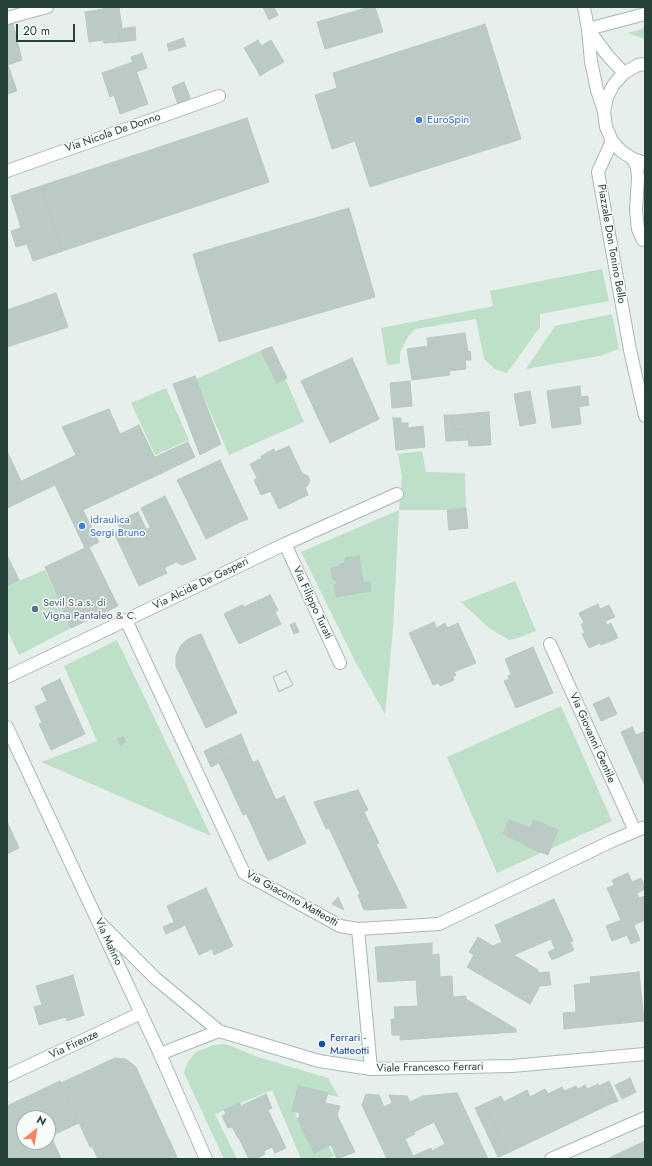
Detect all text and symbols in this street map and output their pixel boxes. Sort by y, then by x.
scale bar [18,16,77,42]
text: 20 m [23,22,50,40]
street label: Via Nicola De Donno [64,110,162,156]
place label: EuroSpin [427,113,469,127]
marker: EuroSpin [414,115,424,125]
street label: Piazzale Don Tonino Bello [594,183,628,305]
place label: idraulica Sergi Bruno [90,513,145,539]
marker: idraulica Sergi Bruno [77,521,87,531]
street label: Via Alcide De Gasperi [151,555,251,613]
street label: Via Filippo Turati [289,564,335,642]
place label: Sevil S.a.s. di Vigna Pantaleo & C. [43,596,137,622]
marker: Sevil S.a.s. di Vigna Pantaleo & C. [30,604,40,614]
street label: Via Giovanni Gentile [566,691,618,785]
street label: Via Giacomo Matteotti [243,868,341,930]
street label: Via Matino [91,916,125,968]
street label: Via Firenze [47,1028,101,1062]
place label: Ferrari - Matteotti [330,1031,369,1057]
marker: Ferrari - Matteotti [317,1039,327,1049]
street label: Viale Francesco Ferrari [376,1060,484,1076]
north arrow [16,1110,56,1150]
text: N [34,1111,49,1130]

